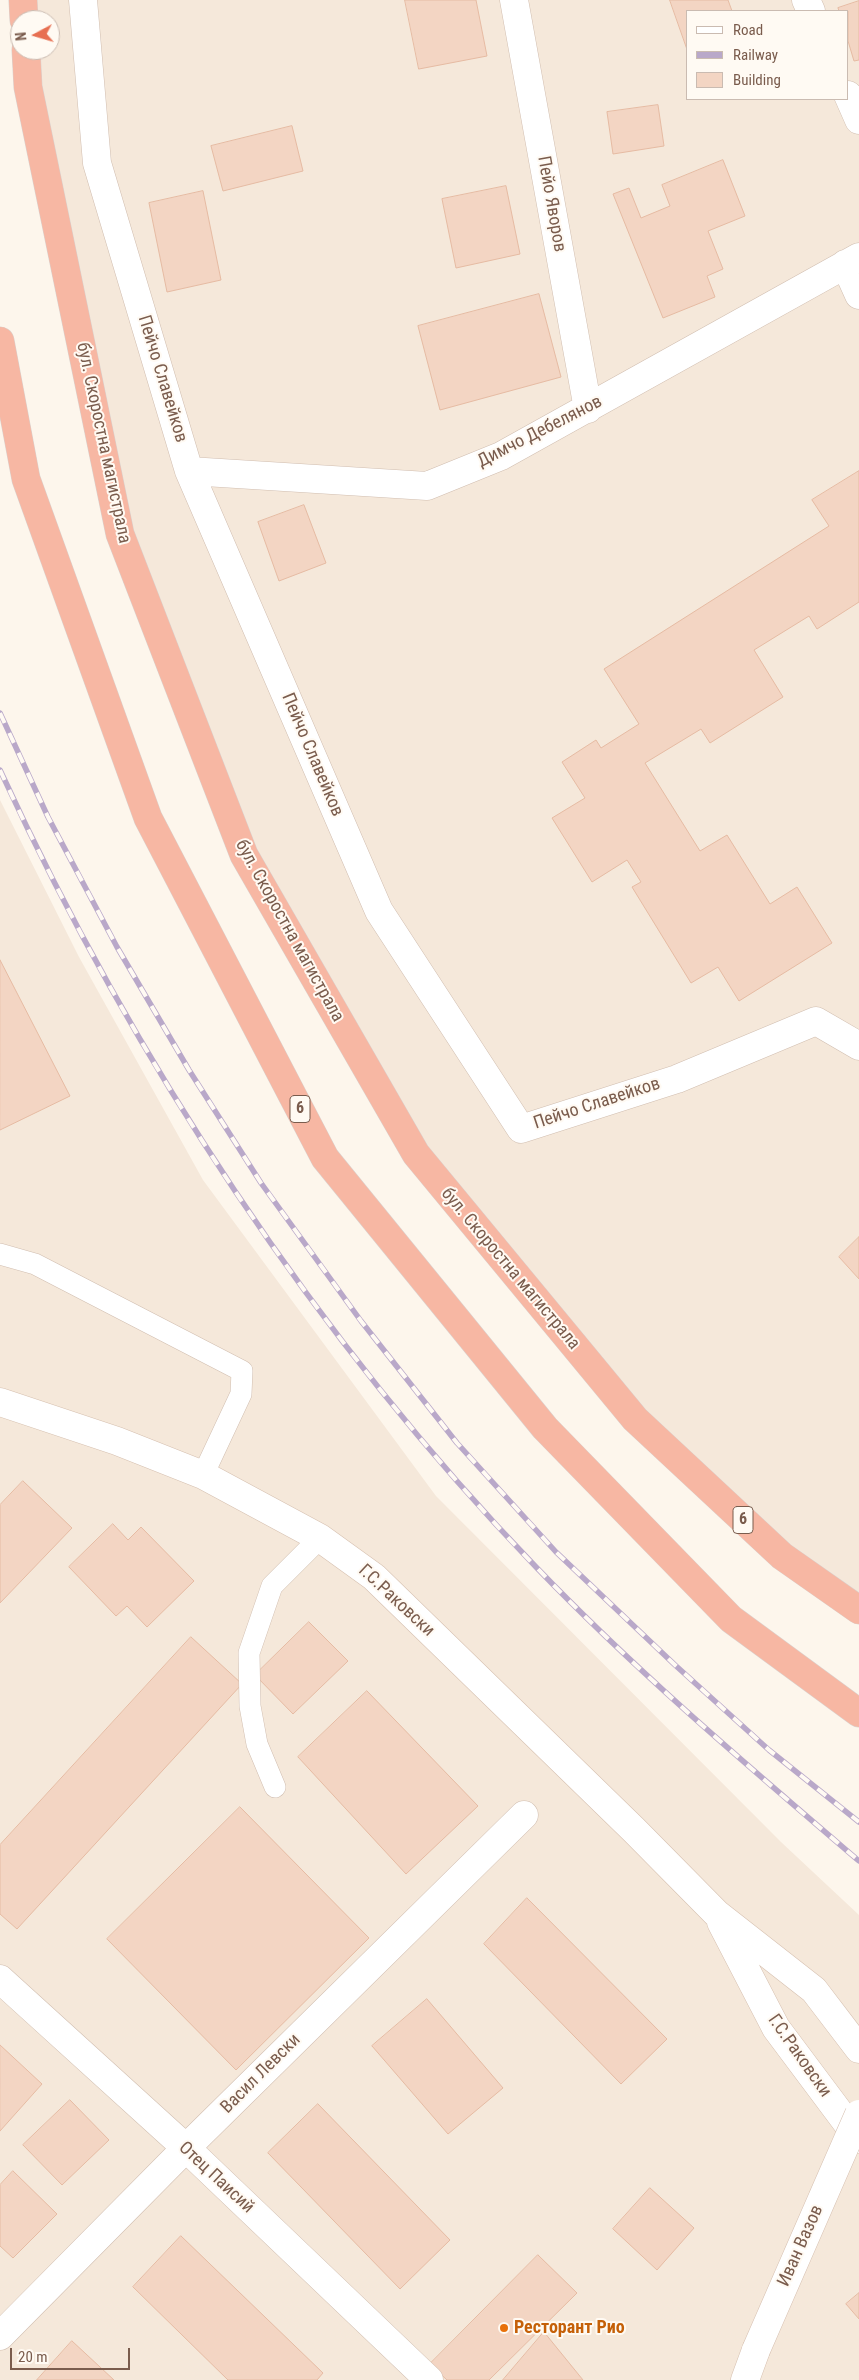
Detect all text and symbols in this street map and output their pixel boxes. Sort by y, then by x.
north arrow [10,10,60,60]
legend [686,10,849,100]
text: Road [733,21,763,39]
text: N [13,31,29,42]
text: Railway [733,46,778,64]
text: Building [733,71,781,89]
street label: Пейо Яворов [532,154,570,254]
street label: Пейчо Славейков [132,313,192,445]
street label: бул. Скоростна магистрала [71,341,135,545]
street label: Димчо Дебелянов [474,391,606,473]
street label: Пейчо Славейков [276,690,348,820]
street label: бул. Скоростна магистрала [230,836,348,1026]
street label: Пейчо Славейков [531,1073,663,1135]
road number: 6 [290,1096,310,1122]
street label: бул. Скоростна магистрала [436,1184,584,1354]
road number: 6 [733,1506,753,1534]
street label: Г.С.Раковски [353,1560,439,1642]
street label: Г.С.Раковски [763,2010,835,2102]
street label: Васил Левски [217,2030,305,2118]
street label: Отец Паисий [174,2138,258,2218]
street label: Иван Вазов [773,2202,829,2290]
place label: Ресторант Рио [514,2317,625,2339]
marker: Ресторант Рио [498,2322,510,2334]
scale bar [12,2338,132,2370]
text: 20 m [18,2348,48,2366]

